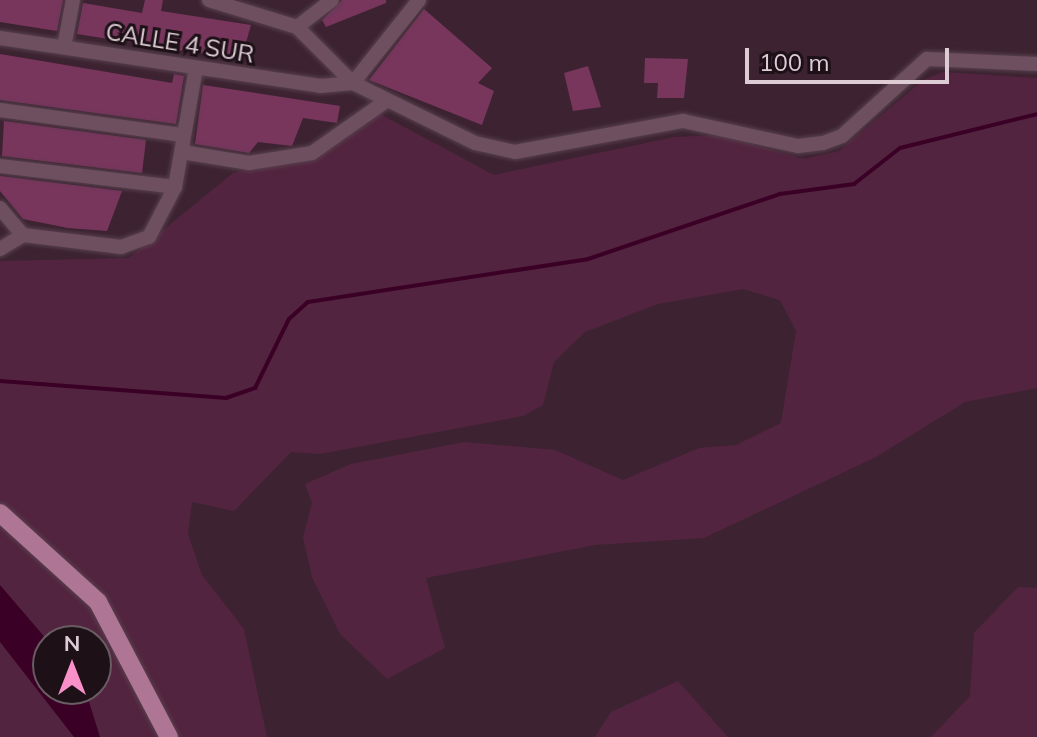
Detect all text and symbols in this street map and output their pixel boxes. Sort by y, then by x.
street label: CALLE 4 SUR [104,17,256,69]
scale bar [749,32,953,82]
text: 100 m [759,47,830,77]
north arrow [32,625,112,705]
text: N [64,629,80,657]

